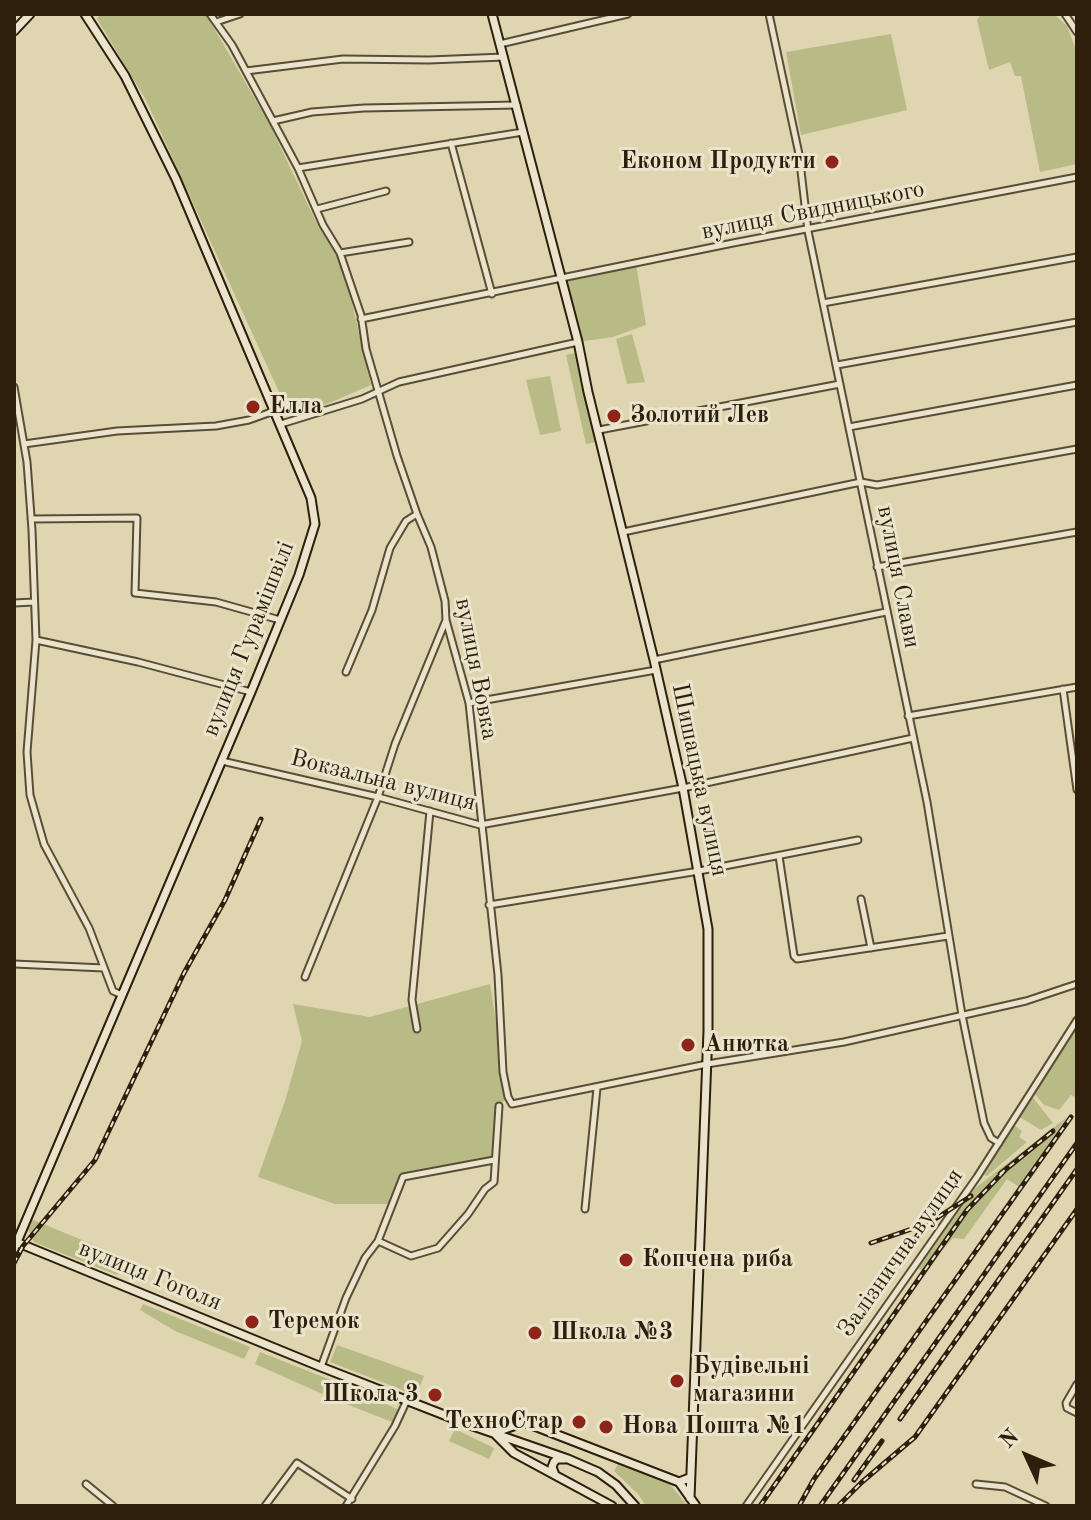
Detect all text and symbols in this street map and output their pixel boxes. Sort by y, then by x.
place label: Економ Продукти [620,148,816,176]
marker: Економ Продукти [823,153,841,171]
street label: вулиця Свидницького [699,175,927,247]
place label: Елла [269,393,323,421]
marker: Елла [244,398,262,416]
place label: Золотий Лев [630,402,769,430]
marker: Золотий Лев [605,407,623,425]
street label: вулиця Слави [870,503,926,651]
street label: вулиця Гурамішвілі [197,537,301,741]
street label: вулиця Вовка [448,596,504,742]
street label: Шишацька вулиця [664,681,734,879]
street label: Вокзальна вулиця [287,744,479,818]
place label: Анютка [704,1031,789,1059]
marker: Анютка [679,1036,697,1054]
street label: Залізнична вулиця [832,1163,970,1343]
street label: вулиця Гоголя [74,1234,226,1318]
place label: Копчена риба [642,1246,793,1274]
marker: Копчена риба [617,1251,635,1269]
place label: Теремок [268,1308,360,1336]
marker: Теремок [243,1313,261,1331]
place label: Школа №3 [551,1319,673,1347]
marker: Школа №3 [526,1324,544,1342]
place label: Будівельні магазини [693,1353,809,1409]
marker: Будівельні магазини [668,1372,686,1390]
place label: Школа 3 [322,1381,419,1409]
marker: Школа 3 [426,1386,444,1404]
place label: ТехноСтар [445,1408,563,1436]
marker: ТехноСтар [570,1413,588,1431]
place label: Нова Пошта №1 [622,1413,806,1441]
north arrow [987,1416,1067,1496]
marker: Нова Пошта №1 [597,1418,615,1436]
text: N [996,1426,1023,1453]

